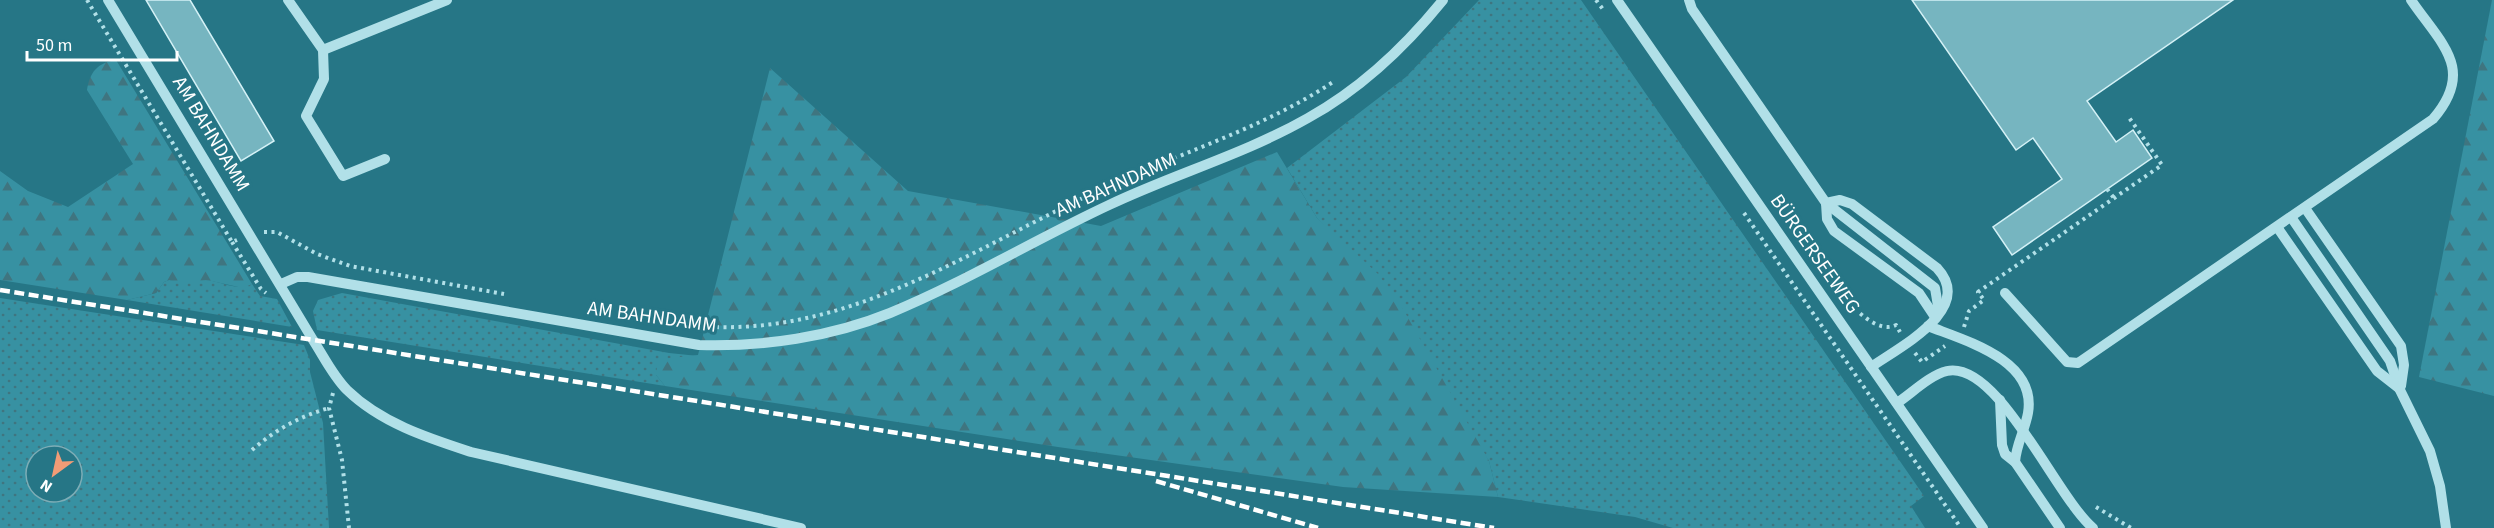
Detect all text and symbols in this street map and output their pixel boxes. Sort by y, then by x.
scale bar [27,24,177,62]
text: 50 m [36,33,72,58]
street label: AM BAHNDAMM [166,71,256,197]
street label: AM BAHNDAMM [1051,146,1181,224]
street label: BÜRGERSEEWEG [1763,188,1867,320]
street label: AM BAHNDAMM [586,294,718,340]
north arrow [24,444,84,504]
text: N [36,474,57,498]

